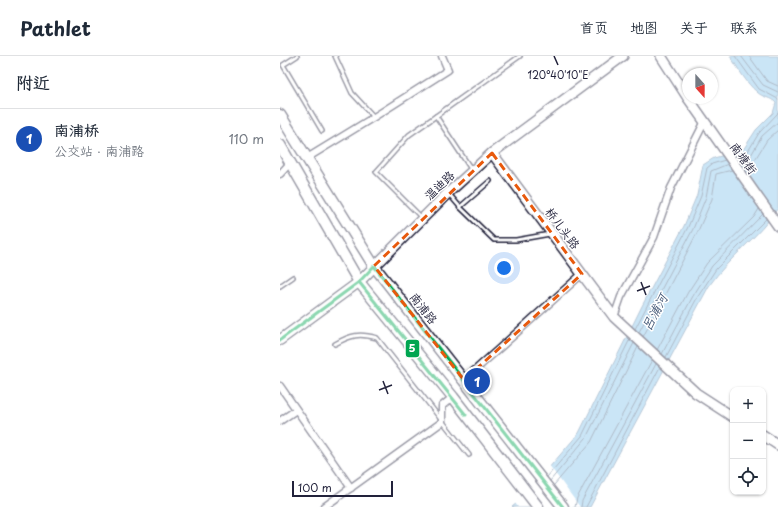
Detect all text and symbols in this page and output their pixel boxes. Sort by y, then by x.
text: Pathlet [20,14,91,42]
text: 首页 [580,17,608,38]
text: 地图 [630,17,658,38]
text: 关于 [680,17,708,38]
text: 联系 [730,17,758,38]
text: 120°40'10"E [527,67,589,82]
north arrow [682,68,718,104]
text: 附近 [16,69,50,95]
text: 南浦桥 [54,118,99,141]
text: 1 [26,129,32,148]
text: 110 m [229,129,264,148]
street label: 南塘街 [726,138,762,178]
text: 公交站 · 南浦路 [54,141,144,160]
street label: 温迪路 [420,166,458,204]
street label: 桥儿头路 [541,203,585,253]
your location [494,258,514,278]
street label: 南浦路 [406,288,442,328]
water label: 吕浦河 [636,289,672,334]
line badge: 5 [405,339,420,358]
text: 5 [408,339,416,356]
pin: 1 [464,366,490,396]
map controls [730,387,766,495]
button: + [730,387,766,423]
button: − [730,423,766,459]
button: locate [730,459,766,495]
scale bar [292,479,393,498]
text: 100 m [298,479,332,496]

